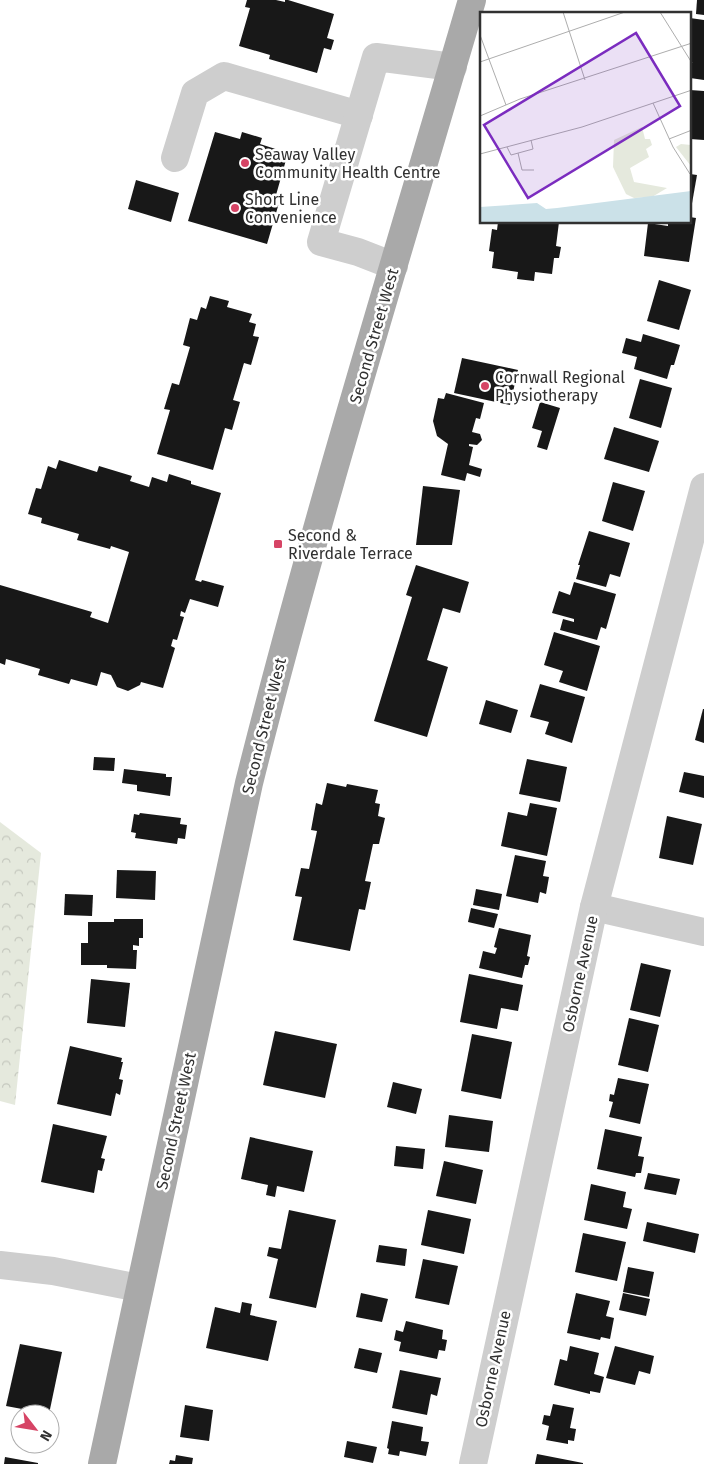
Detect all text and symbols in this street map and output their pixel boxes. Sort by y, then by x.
inset map [480,12,692,224]
place label: Seaway Valley Community Health Centre [255,145,440,182]
marker: Seaway Valley Community Health Centre [239,157,251,169]
place label: Short Line Convenience [245,190,337,227]
marker: Short Line Convenience [229,202,241,214]
street label: Second Street West [346,266,402,406]
place label: Cornwall Regional Physiotherapy [495,368,625,405]
marker: Cornwall Regional Physiotherapy [479,380,491,392]
place label: Second & Riverdale Terrace [288,526,413,563]
marker: Second & Riverdale Terrace [272,538,284,550]
street label: Second Street West [238,656,290,796]
street label: Osborne Avenue [558,914,602,1034]
street label: Second Street West [152,1050,200,1191]
street label: Osborne Avenue [471,1309,515,1429]
north arrow [10,1404,60,1454]
text: N [36,1427,55,1444]

